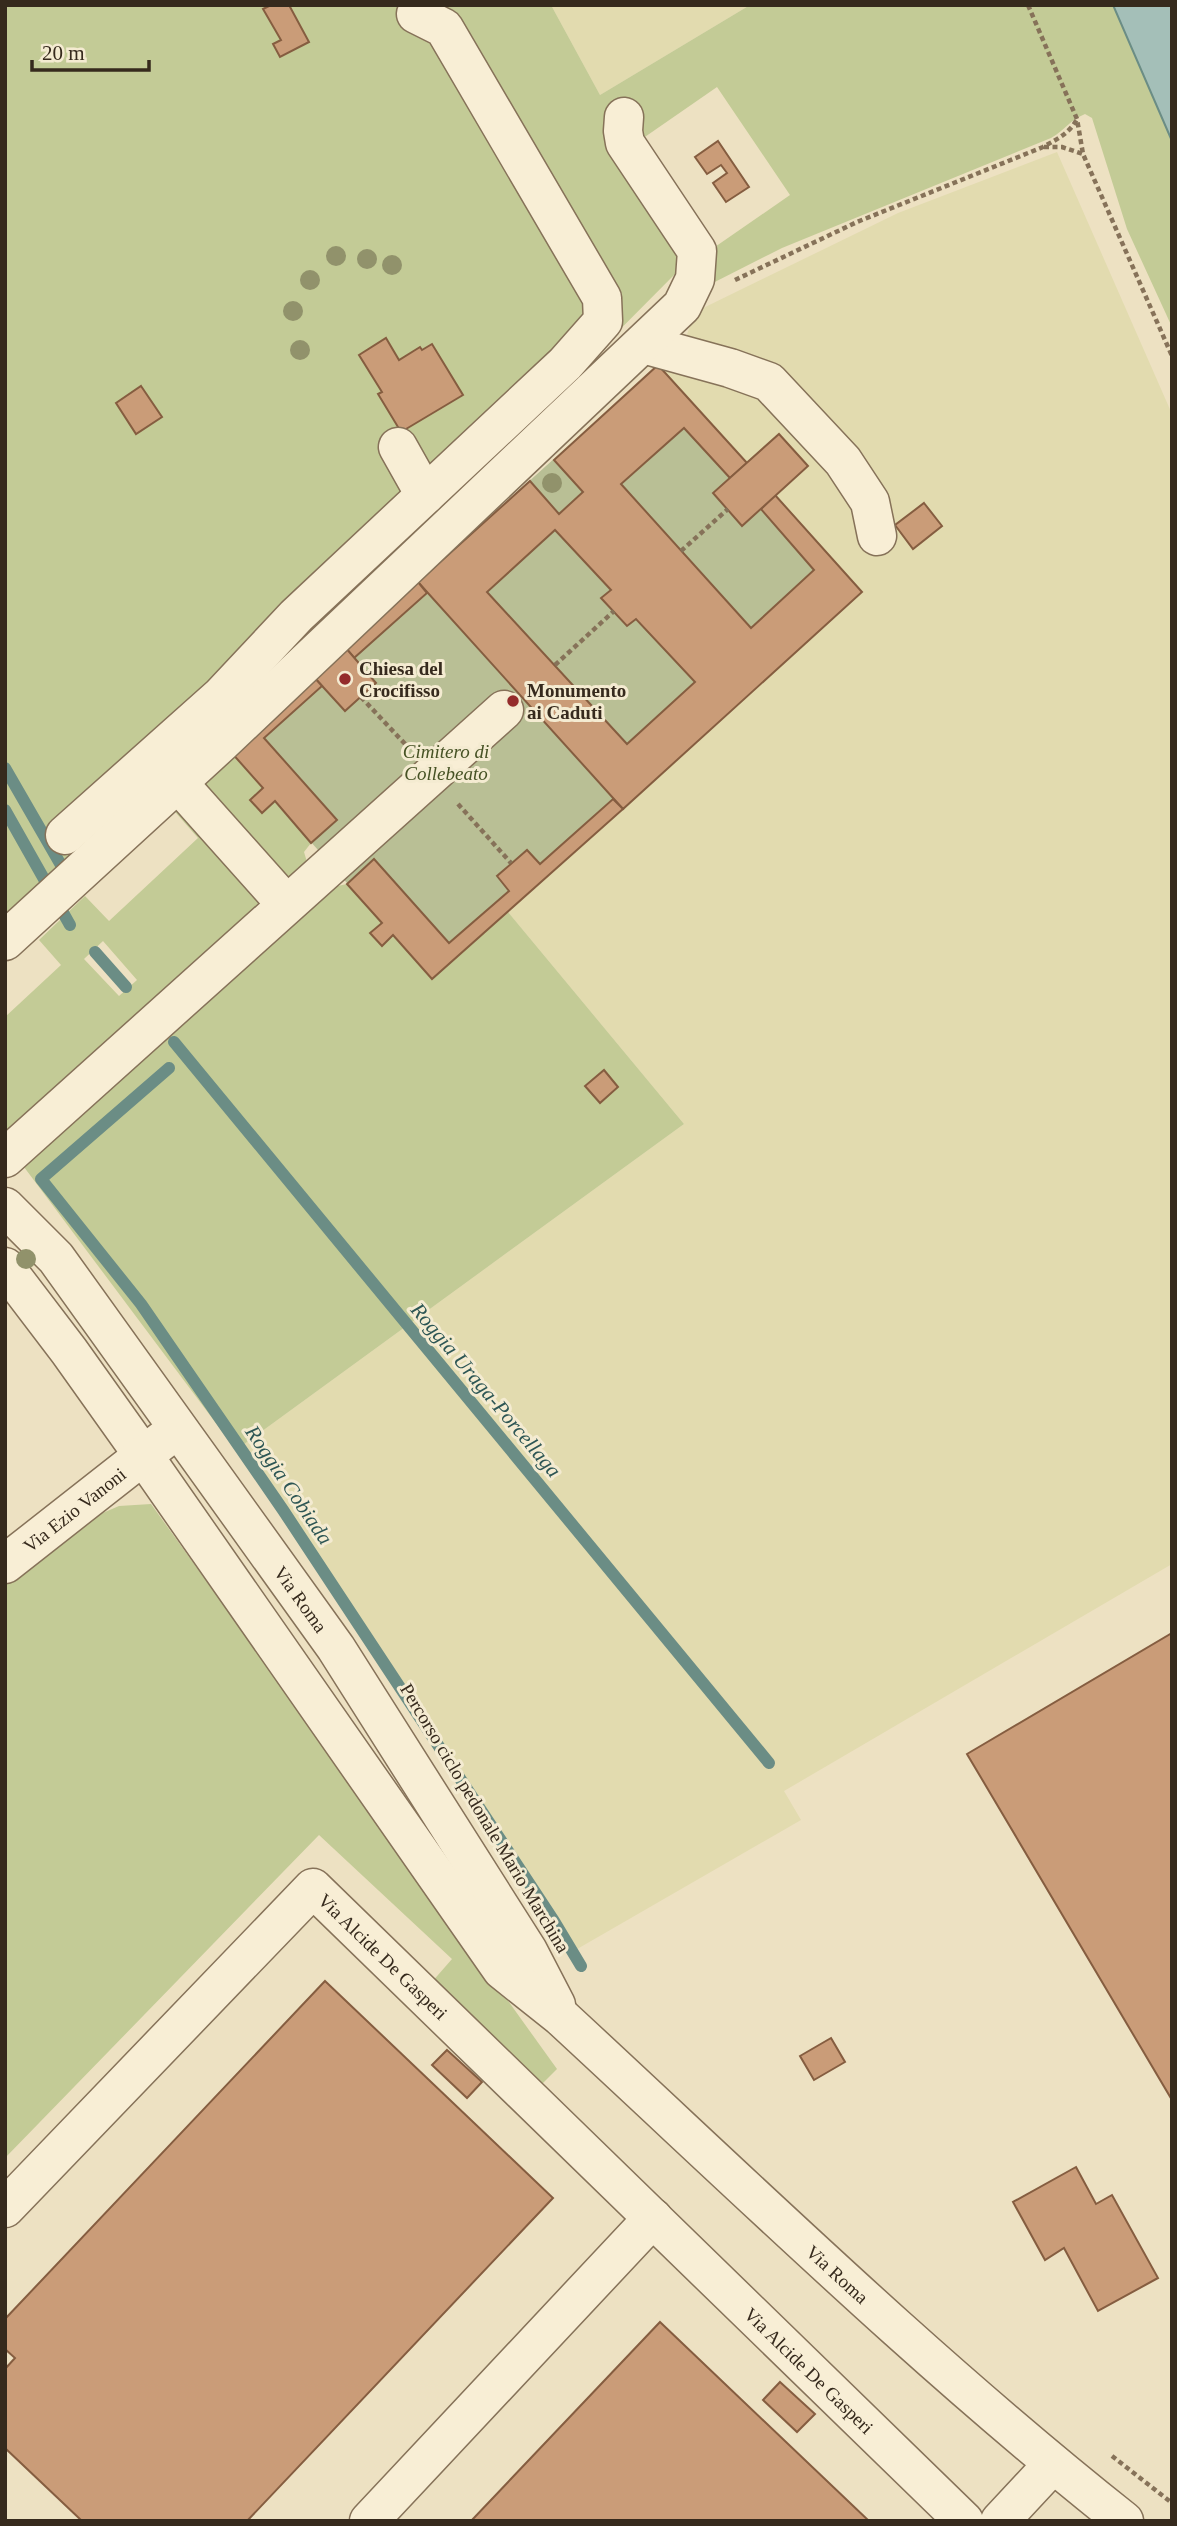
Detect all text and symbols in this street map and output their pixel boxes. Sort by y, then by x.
scale bar [32,28,149,72]
text: 20 m [42,41,85,65]
place label: Chiesa del Crocifisso [359,658,443,701]
marker: Chiesa del Crocifisso [337,671,353,687]
place label: Monumento ai Caduti [527,680,626,723]
marker: Monumento ai Caduti [505,693,521,709]
park label: Cimitero di Collebeato [403,741,489,784]
water label: Roggia Uraga-Porcellaga [405,1297,566,1482]
water label: Roggia Cobiada [240,1420,338,1549]
street label: Via Ezio Vanoni [19,1463,130,1556]
street label: Via Roma [270,1562,332,1637]
street label: Percorso ciclo pedonale Mario Marchina [396,1680,574,1957]
street label: Via Alcide De Gasperi [314,1889,452,2024]
street label: Via Roma [802,2241,873,2308]
street label: Via Alcide De Gasperi [740,2303,878,2438]

